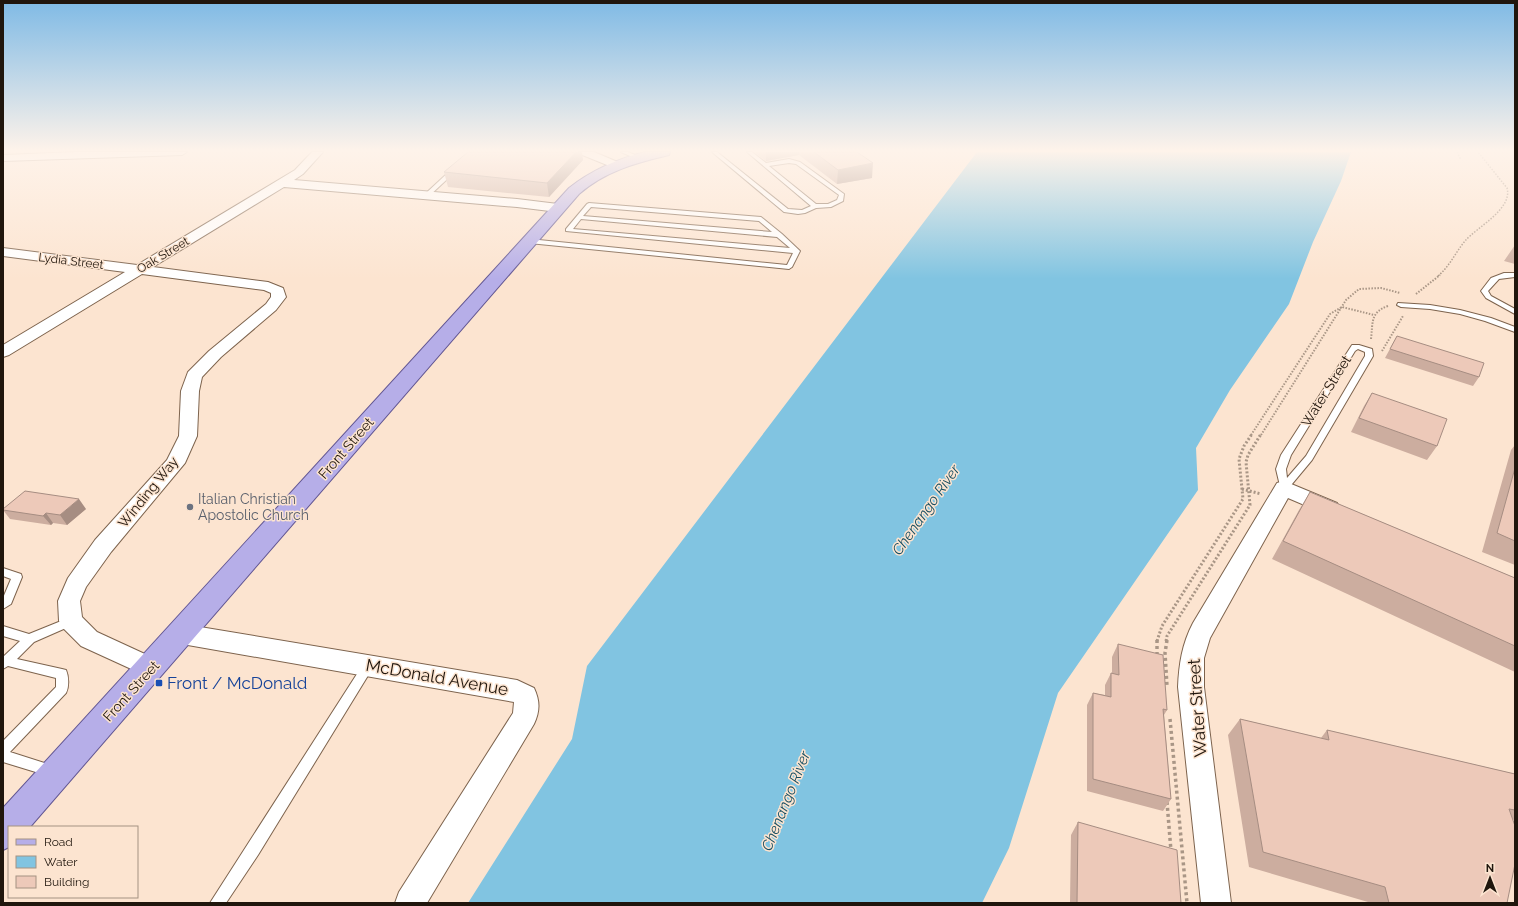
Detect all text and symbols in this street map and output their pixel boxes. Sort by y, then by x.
street label: Oak Street [134,234,192,276]
street label: Lydia Street [38,250,104,272]
street label: Water Street [1298,352,1354,430]
street label: Front Street [315,414,377,482]
street label: Winding Way [115,453,182,531]
water label: Chenango River [888,461,964,559]
place label: Italian Christian Apostolic Church [198,491,309,523]
marker: Italian Christian Apostolic Church [185,502,195,512]
street label: McDonald Avenue [364,655,510,699]
street label: Front Street [100,657,163,725]
street label: Water Street [1184,658,1210,758]
place label: Front / McDonald [167,673,307,693]
marker: Front / McDonald [154,678,164,688]
water label: Chenango River [758,748,815,854]
legend [8,826,138,898]
text: Road [44,835,73,849]
text: Water [44,855,78,869]
north arrow [1470,858,1510,898]
text: N [1486,862,1494,875]
text: Building [44,875,90,889]

